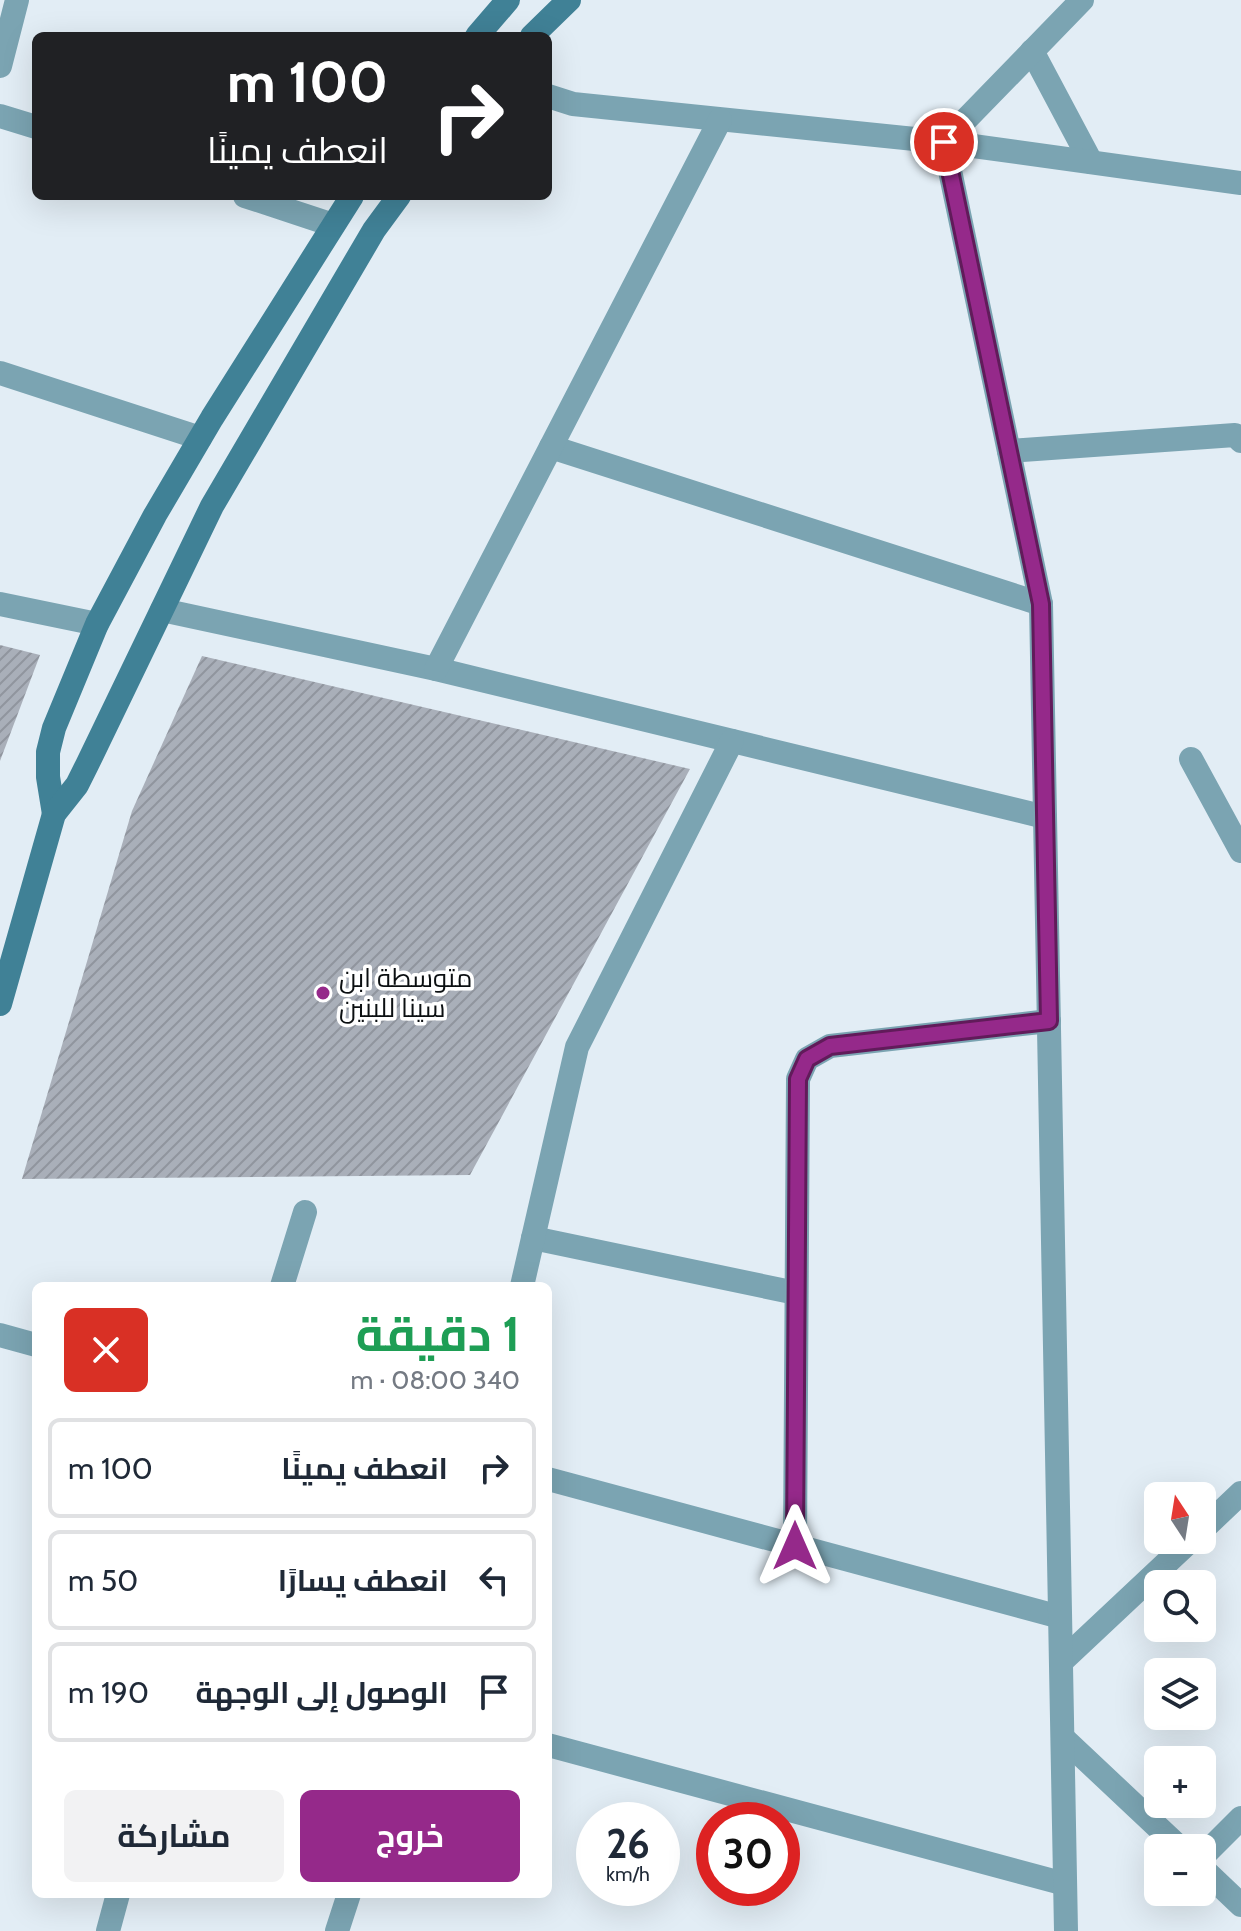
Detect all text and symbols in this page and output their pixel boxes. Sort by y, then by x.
text: 100 m [227,48,388,116]
icon: right [416,64,520,168]
pin [910,108,978,176]
icon: arrive [922,120,966,164]
text: انعطف يمينًا [207,128,388,172]
place label: متوسطة ابن سينا للبنين [339,962,472,1024]
marker: متوسطة ابن سينا للبنين [314,984,332,1002]
text: 1 دقيقة [356,1305,520,1363]
button: close [64,1308,148,1392]
text: 340 m · 08:00 [351,1364,520,1396]
icon: right [472,1446,516,1490]
text: 100 m [68,1450,153,1487]
text: انعطف يمينًا [281,1450,448,1487]
north arrow [1144,1482,1216,1554]
map controls [1144,1482,1216,1906]
position arrow [753,1504,837,1588]
icon: left [472,1558,516,1602]
text: 50 m [68,1562,138,1599]
text: انعطف يسارًا [278,1562,448,1599]
button: search [1144,1570,1216,1642]
button: layers [1144,1658,1216,1730]
icon: arrive [472,1670,516,1714]
text: 190 m [68,1674,149,1711]
text: الوصول إلى الوجهة [195,1674,448,1711]
button: + [1144,1746,1216,1818]
button: مشاركة [64,1790,284,1882]
button: خروج [300,1790,520,1882]
speed limit sign: 30 [696,1802,800,1906]
text: 26 [606,1819,650,1868]
button: − [1144,1834,1216,1906]
text: km/h [606,1862,650,1886]

